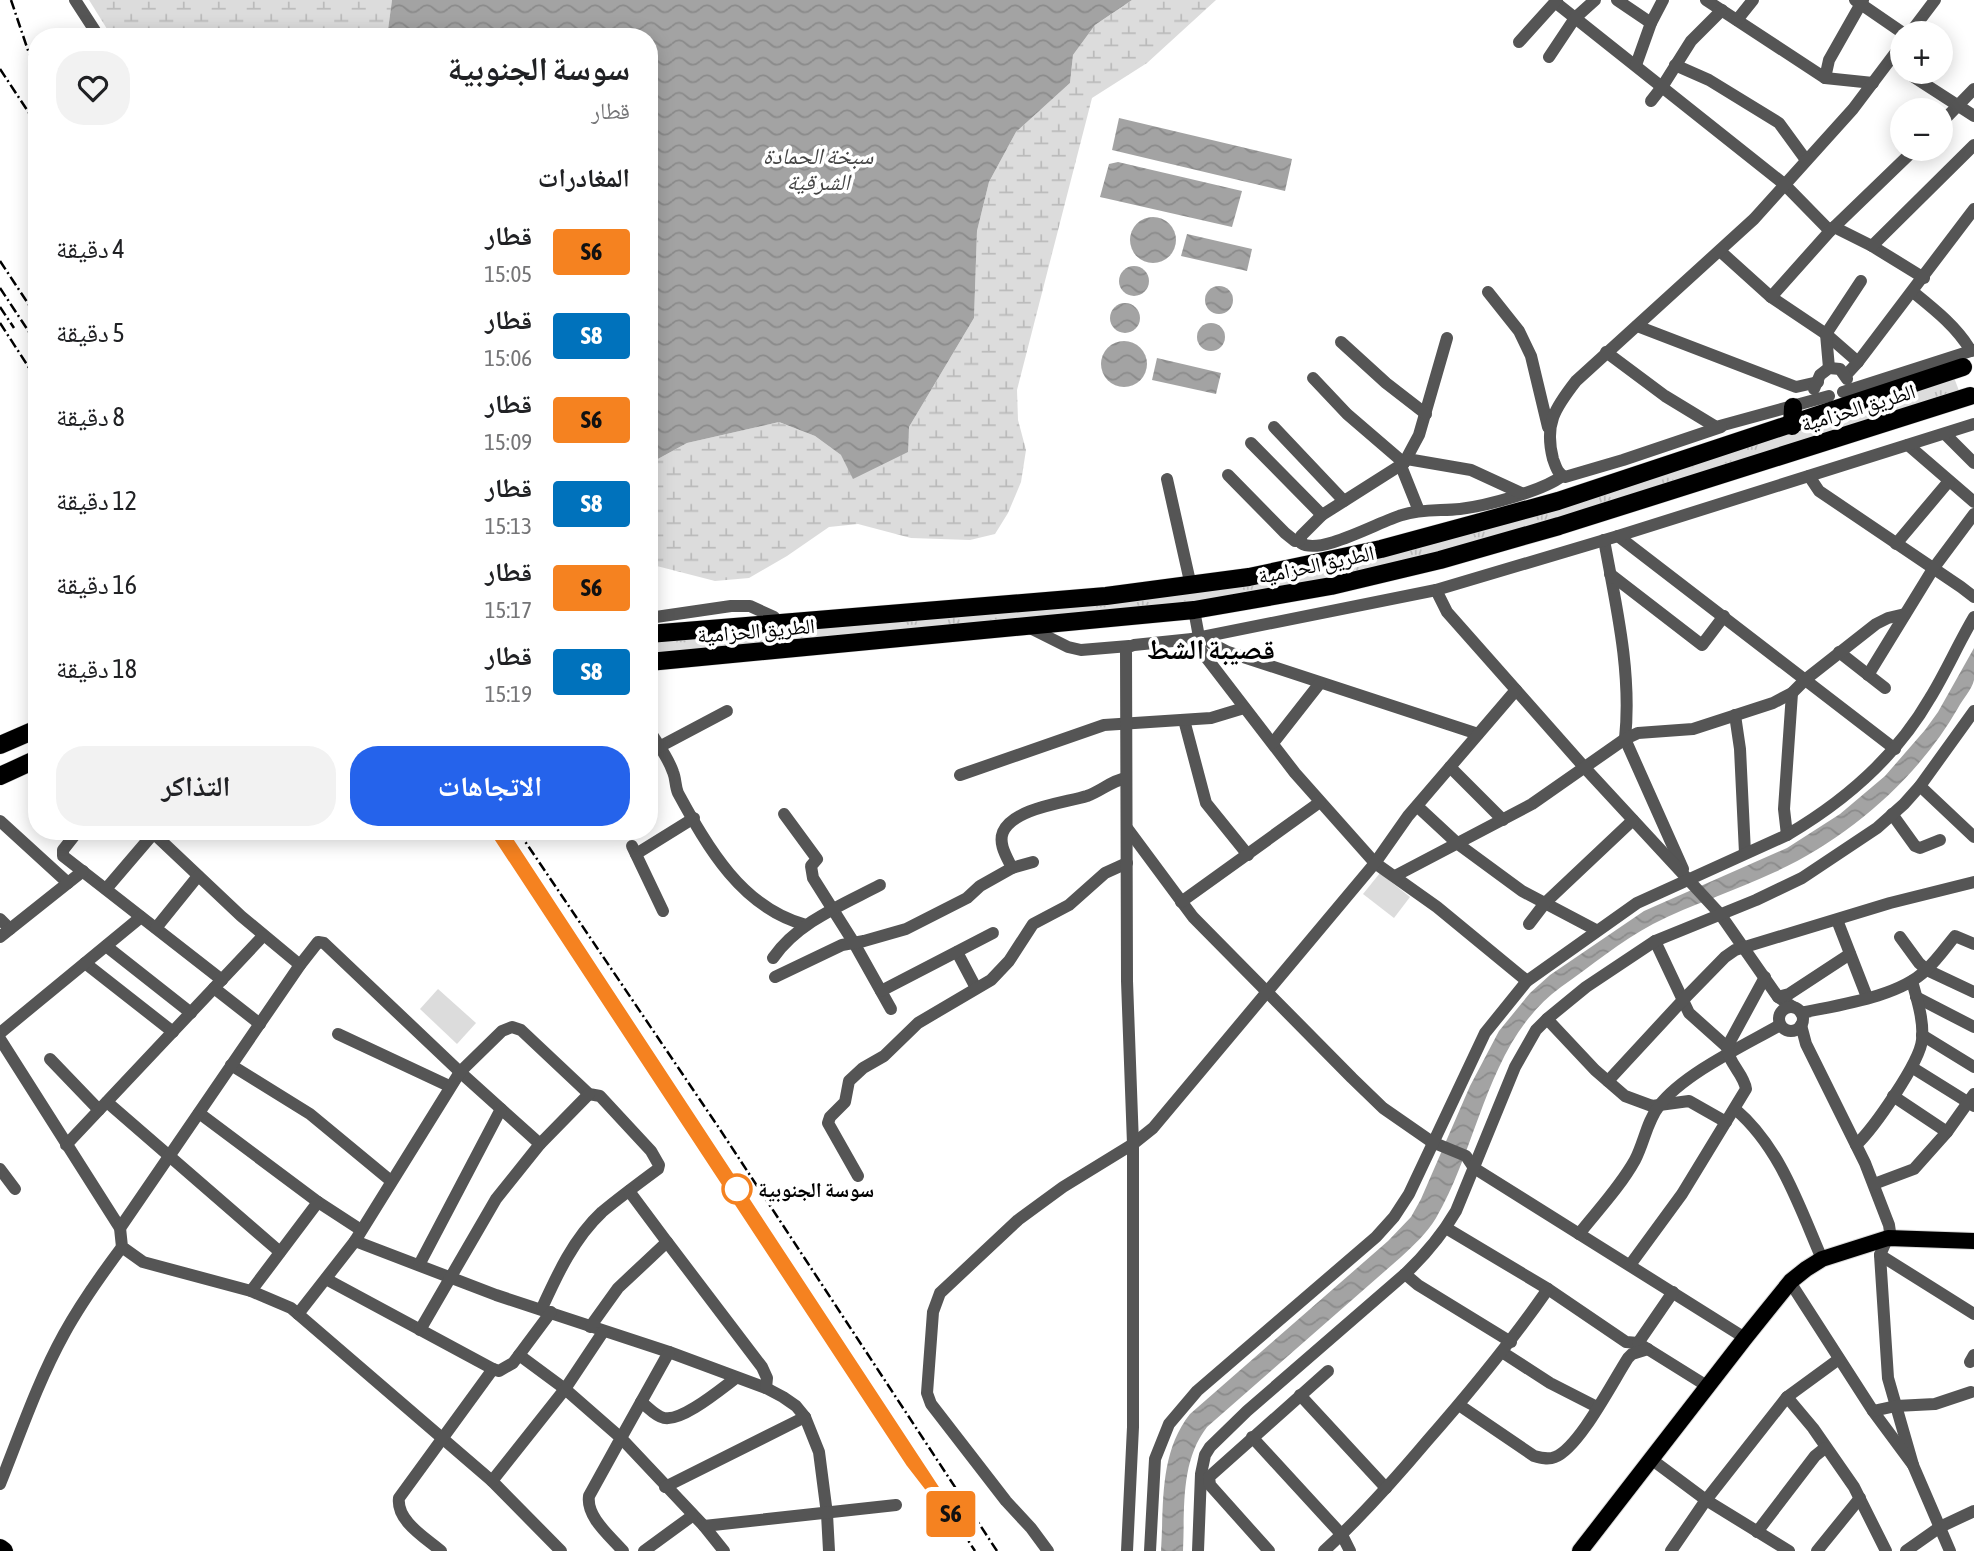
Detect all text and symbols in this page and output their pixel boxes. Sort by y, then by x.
map controls [1890,21,1953,161]
button: + [1890,21,1953,84]
text: سوسة الجنوبية [448,49,630,87]
button: heart [56,51,130,125]
text: قطار [591,98,630,124]
button: − [1890,98,1953,161]
water label: سبخة الحمادة الشرقية [763,143,874,195]
text: المغادرات [538,163,630,193]
text: قطار [485,221,532,251]
text: 4 دقيقة [56,234,125,264]
text: S6 [581,238,602,265]
text: 15:05 [484,261,532,287]
text: قطار [485,305,532,335]
text: 5 دقيقة [56,318,125,348]
text: S8 [581,322,602,349]
text: 15:06 [484,345,532,371]
street label: الطريق الحزامية [1798,378,1919,438]
text: قطار [485,389,532,419]
text: 8 دقيقة [56,402,125,432]
text: S6 [581,406,602,433]
text: 15:09 [484,429,532,455]
text: قطار [485,473,532,503]
text: 12 دقيقة [56,486,137,516]
text: S8 [581,490,602,517]
text: 15:13 [485,513,532,539]
street label: الطريق الحزامية [1256,540,1377,590]
text: قطار [485,557,532,587]
text: 16 دقيقة [56,570,137,600]
text: S6 [581,574,602,601]
text: 15:17 [485,597,532,623]
street label: الطريق الحزامية [696,613,816,649]
district label: قصيبة الشط [1147,633,1275,666]
text: قطار [485,641,532,671]
text: 18 دقيقة [56,654,137,684]
text: S8 [581,658,602,685]
text: 15:19 [485,681,532,707]
button: التذاكر [56,746,336,826]
button: الاتجاهات [350,746,630,826]
marker: سوسة الجنوبية [722,1174,752,1204]
place label: سوسة الجنوبية [758,1177,874,1202]
line badge: S6 [920,1491,982,1537]
text: S6 [940,1500,962,1527]

